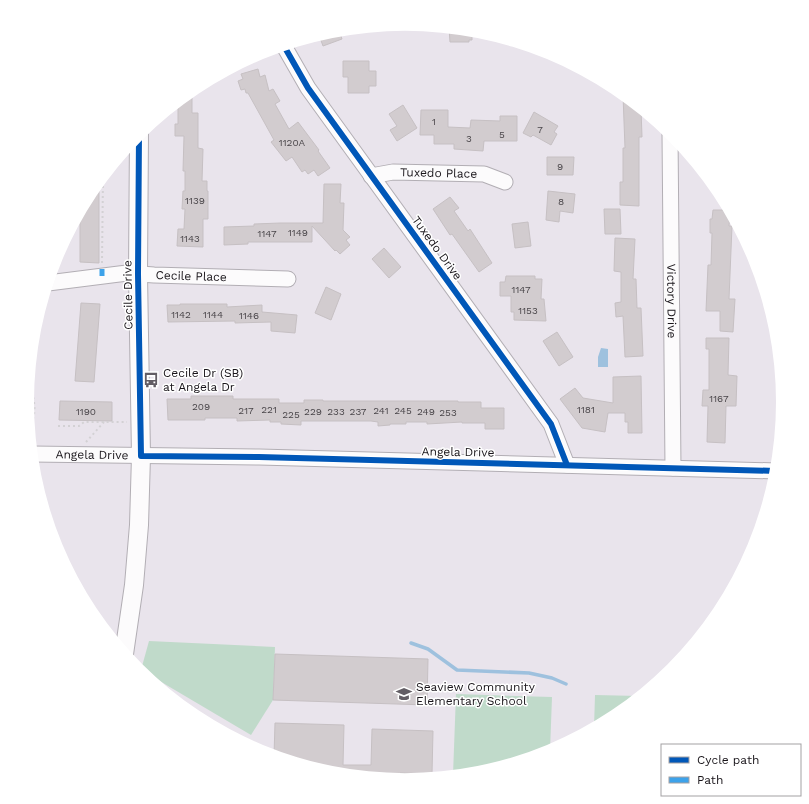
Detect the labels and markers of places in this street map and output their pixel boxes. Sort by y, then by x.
place label: Cecile Dr (SB) at Angela Dr [163,366,243,394]
bus stop icon: Cecile Dr (SB) at Angela Dr [142,371,160,389]
place label: Seaview Community Elementary School [416,680,536,708]
school or university icon: Seaview Community Elementary School [395,685,413,703]

